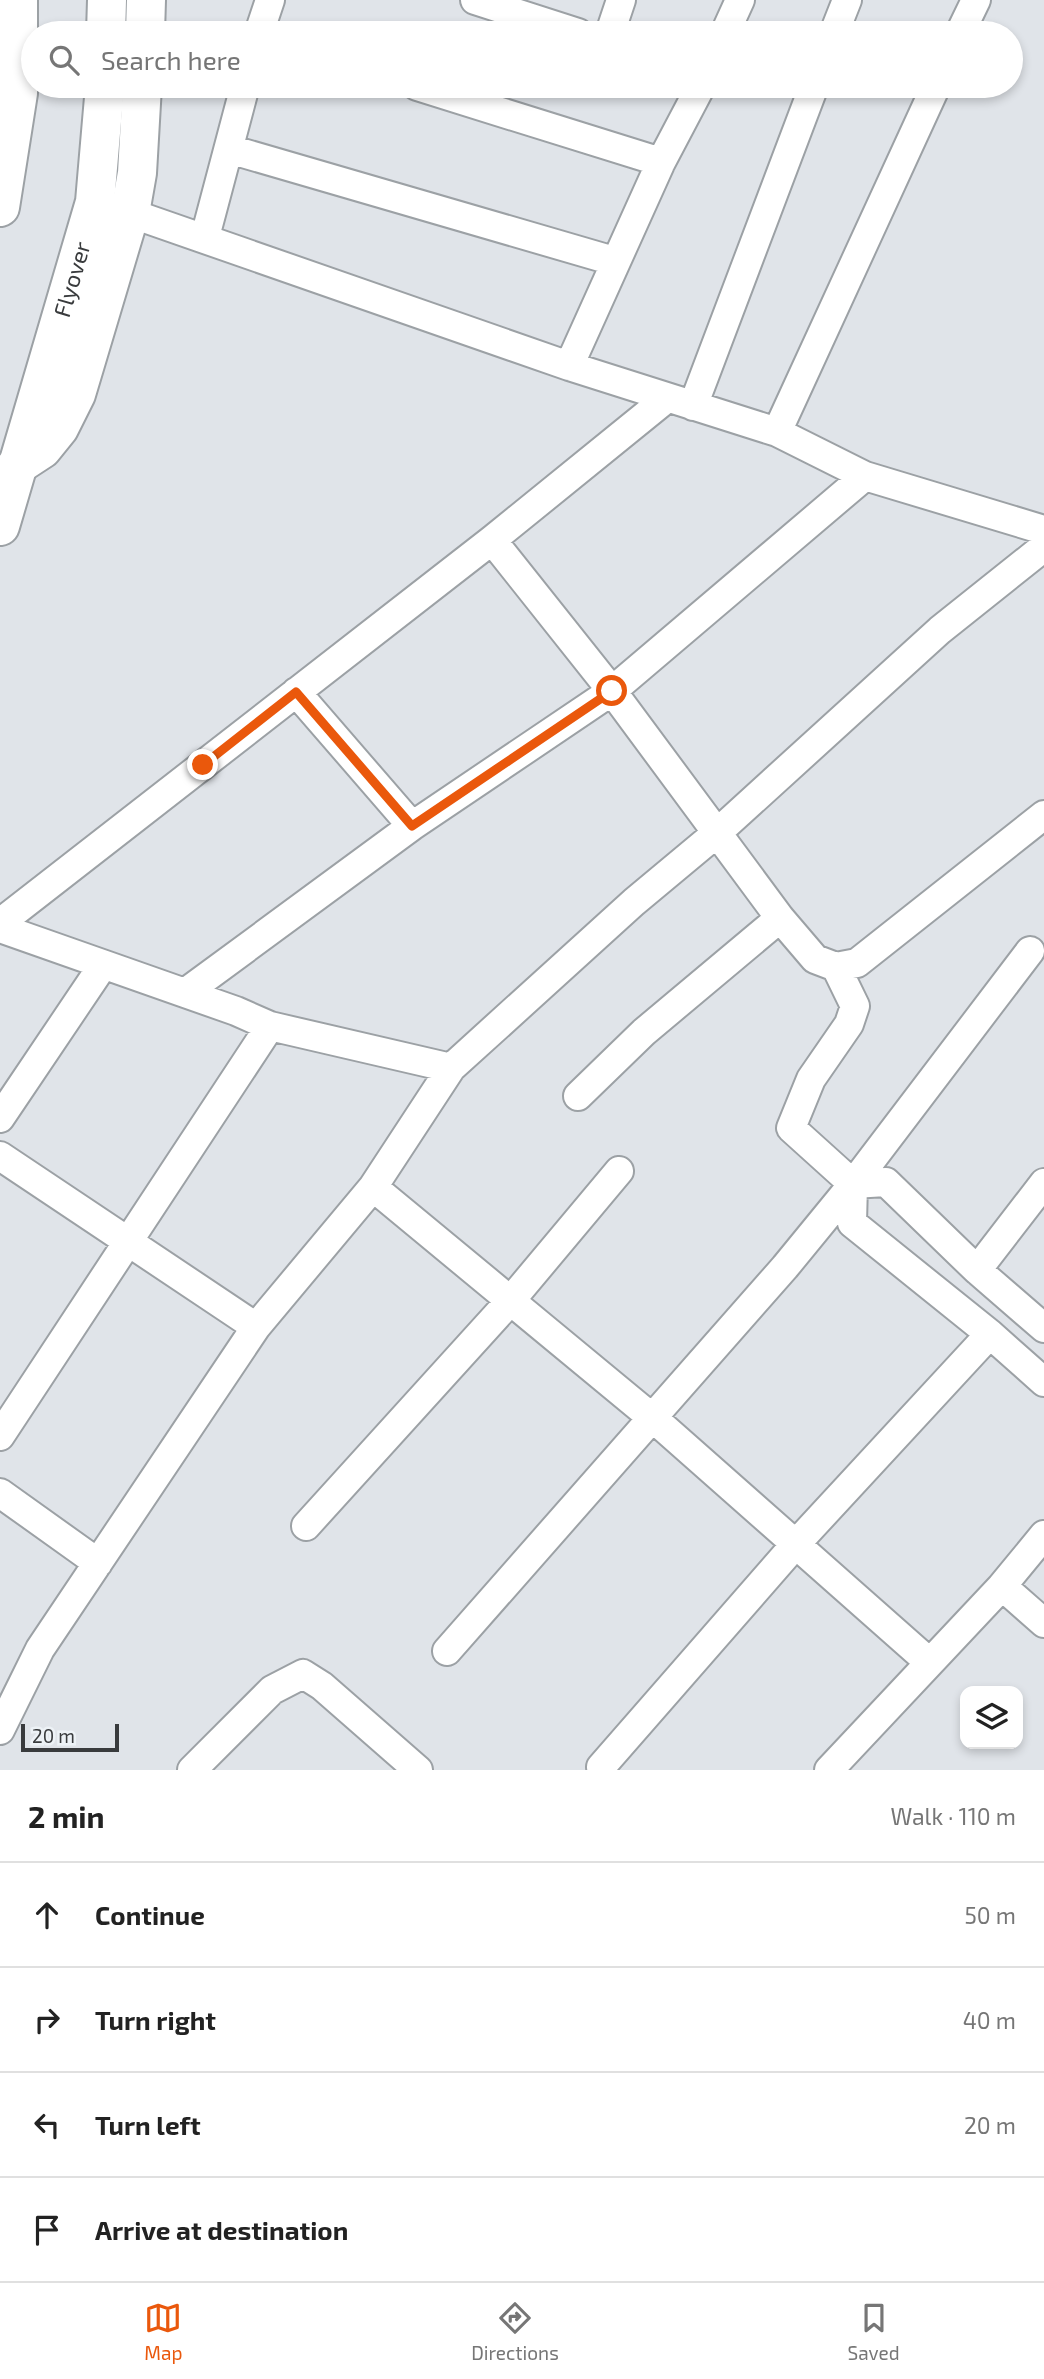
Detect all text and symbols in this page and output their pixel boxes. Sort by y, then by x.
search box [21,21,1023,98]
icon: search [45,41,83,79]
text: Search here [101,44,241,75]
street label: Flyover [47,238,96,320]
route start [596,675,627,706]
route end [187,749,218,780]
map controls [960,1686,1023,1749]
button: layers [960,1686,1023,1749]
scale bar [21,1721,119,1753]
text: 20 m [32,1724,75,1747]
text: 2 min [28,1798,105,1834]
text: Walk · 110 m [890,1802,1016,1830]
icon: ahead [28,1896,66,1934]
text: Continue [95,1899,205,1930]
text: 50 m [965,1901,1016,1929]
icon: right [28,2001,66,2039]
text: Turn right [95,2004,216,2035]
text: 40 m [963,2006,1016,2034]
icon: left [28,2106,66,2144]
text: Turn left [95,2109,201,2140]
text: 20 m [964,2111,1016,2139]
icon: arrive [28,2211,66,2249]
text: Arrive at destination [95,2214,348,2245]
tab: Map [144,2299,182,2364]
tab: Directions [471,2299,559,2364]
tab: Saved [847,2299,900,2364]

